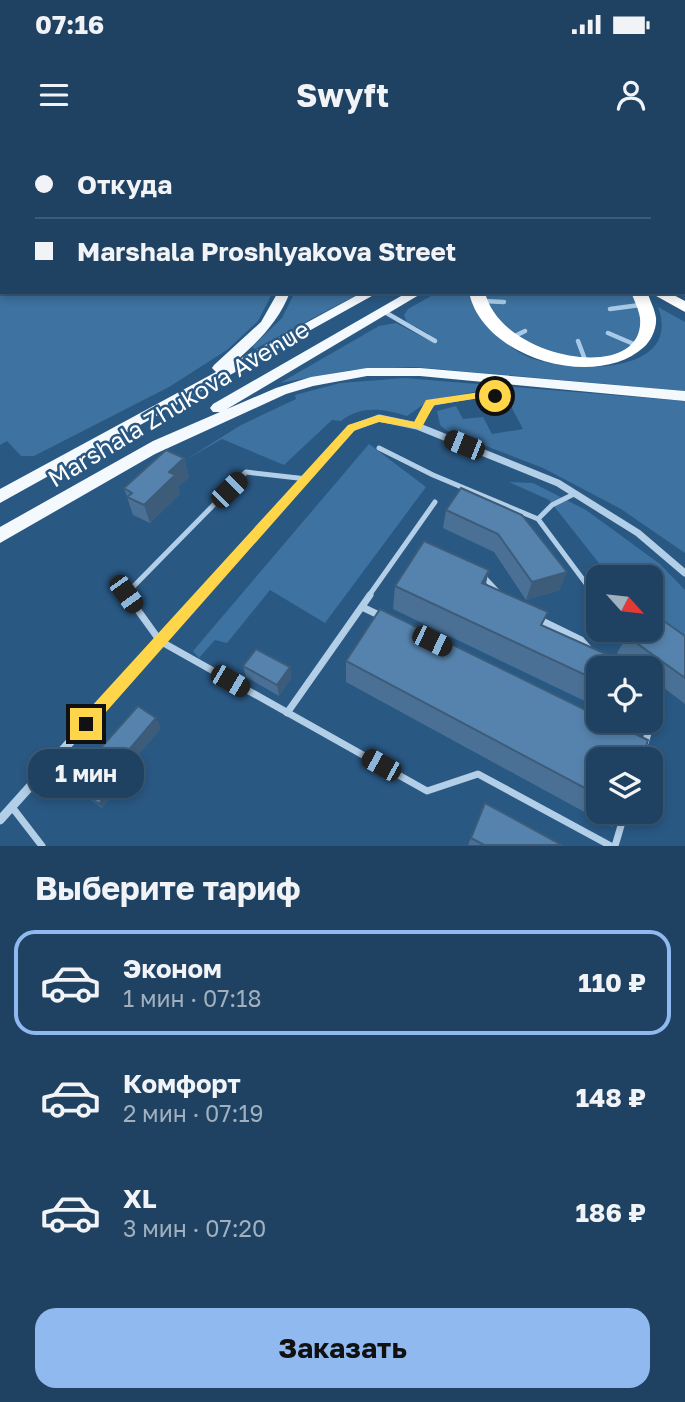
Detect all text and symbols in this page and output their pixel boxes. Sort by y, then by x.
text: 07:16 [35,9,104,40]
icon: menu [35,76,73,114]
text: Swyft [296,76,389,114]
icon: person [612,76,650,114]
text: Откуда [77,169,172,200]
text: Marshala Proshlyakova Street [77,236,456,267]
street label: Marshala Zhukova Avenue [42,313,314,493]
route start [479,380,511,412]
car [441,427,488,463]
car [207,468,252,512]
north arrow [586,565,663,642]
map controls [586,565,663,824]
car [106,571,147,617]
car [409,622,456,660]
button: locate [586,656,663,733]
car [207,661,254,701]
route end [70,708,102,740]
car [358,746,405,784]
button: layers [586,747,663,824]
callout: 1 мин [28,748,144,798]
text: 1 мин [55,759,117,787]
text: Выберите тариф [35,869,301,907]
icon: car [39,951,102,1014]
text: Эконом [123,953,222,984]
text: 110 ₽ [578,967,646,998]
text: 1 мин · 07:18 [123,984,261,1012]
icon: car [39,1066,102,1129]
text: Комфорт [123,1068,241,1099]
text: 148 ₽ [576,1082,646,1113]
text: 2 мин · 07:19 [123,1099,264,1127]
icon: car [39,1181,102,1244]
text: XL [123,1183,157,1214]
text: 186 ₽ [575,1197,646,1228]
text: 3 мин · 07:20 [123,1214,266,1242]
button: Заказать [35,1308,650,1388]

